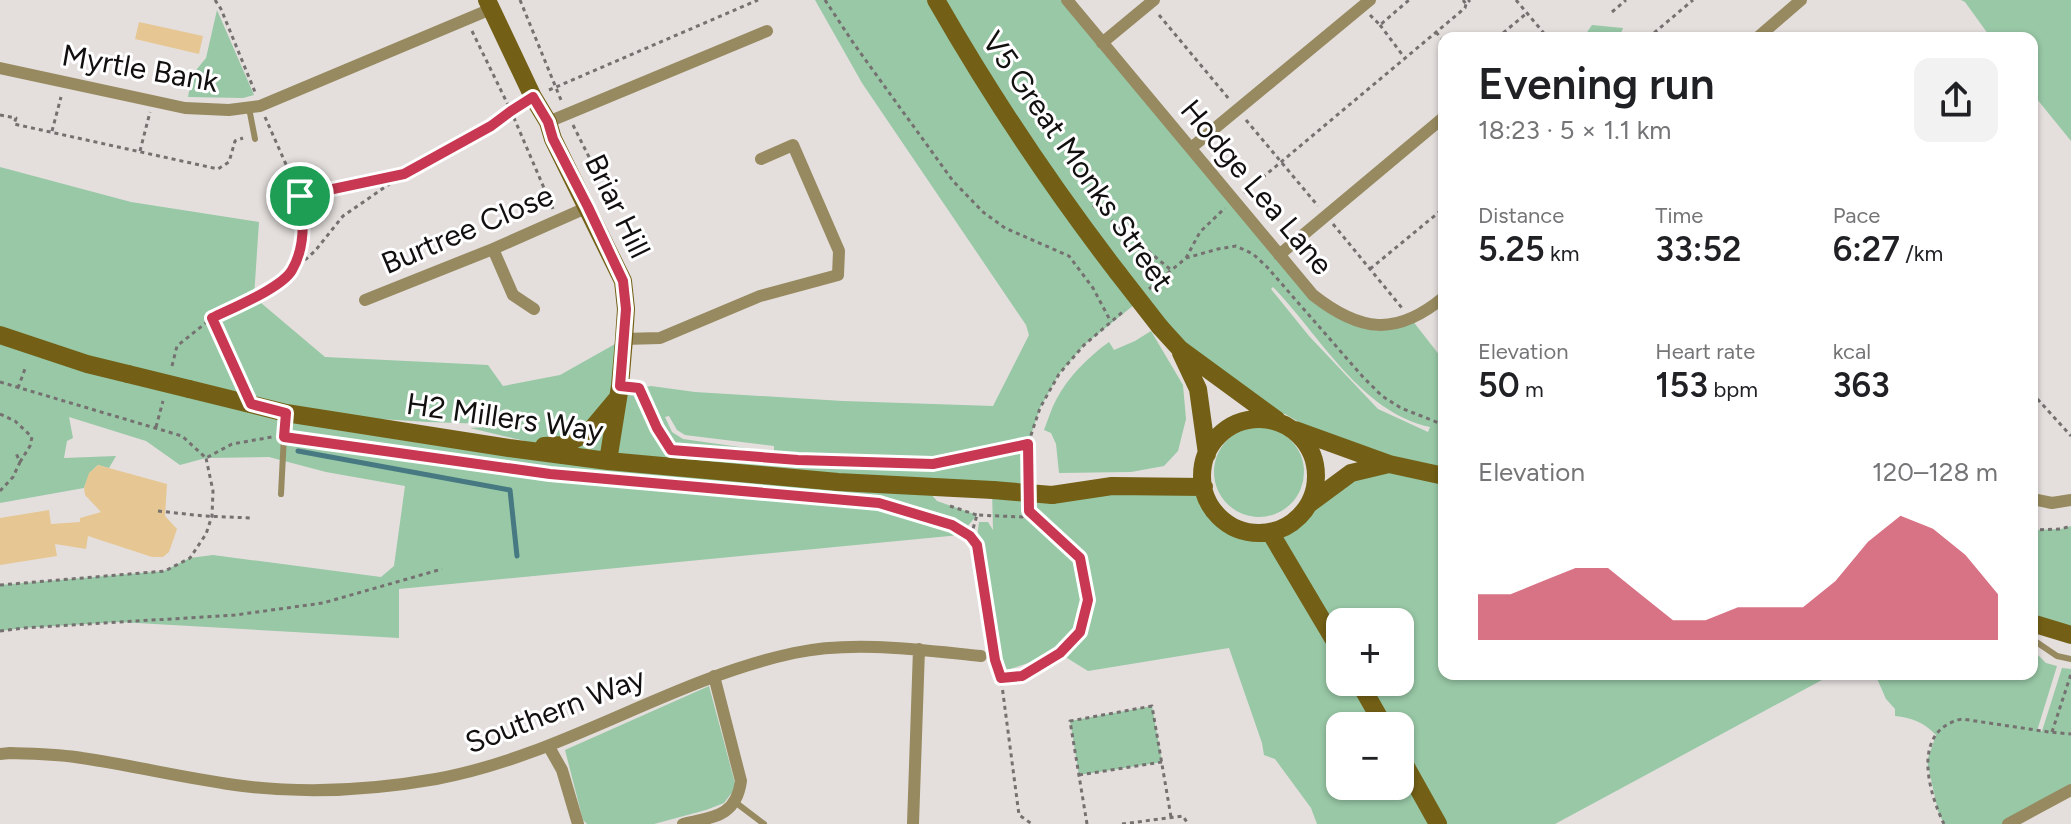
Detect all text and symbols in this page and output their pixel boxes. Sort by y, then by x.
street label: V5 Great Monks Street [974,24,1182,298]
street label: Myrtle Bank [59,36,221,100]
text: Evening run [1478,57,1715,110]
button: share [1914,58,1998,142]
street label: Hodge Lea Lane [1173,92,1341,282]
text: 18:23 · 5 × 1.1 km [1478,114,1671,146]
street label: Briar Hill [577,148,659,264]
pin [266,162,334,230]
icon: arrive [278,174,322,218]
street label: Burtree Close [376,176,558,282]
text: Distance [1478,202,1564,229]
text: Time [1655,202,1703,229]
text: Pace [1833,202,1880,229]
text: 5.25 [1478,229,1545,270]
text: 33:52 [1655,229,1741,270]
text: 6:27 [1833,229,1900,270]
text: km [1545,240,1579,267]
text: /km [1900,240,1943,267]
text: Elevation [1478,338,1568,365]
text: Heart rate [1655,338,1755,365]
text: kcal [1833,338,1871,365]
text: 50 [1478,365,1520,406]
text: 153 [1655,365,1708,406]
text: 363 [1833,365,1890,406]
text: m [1520,376,1544,403]
text: bpm [1708,376,1758,403]
street label: H2 Millers Way [404,385,606,449]
text: Elevation [1478,456,1585,488]
text: 120–128 m [1872,456,1998,488]
map controls [1326,608,1414,800]
button: + [1326,608,1414,696]
street label: Southern Way [460,659,650,761]
button: − [1326,712,1414,800]

